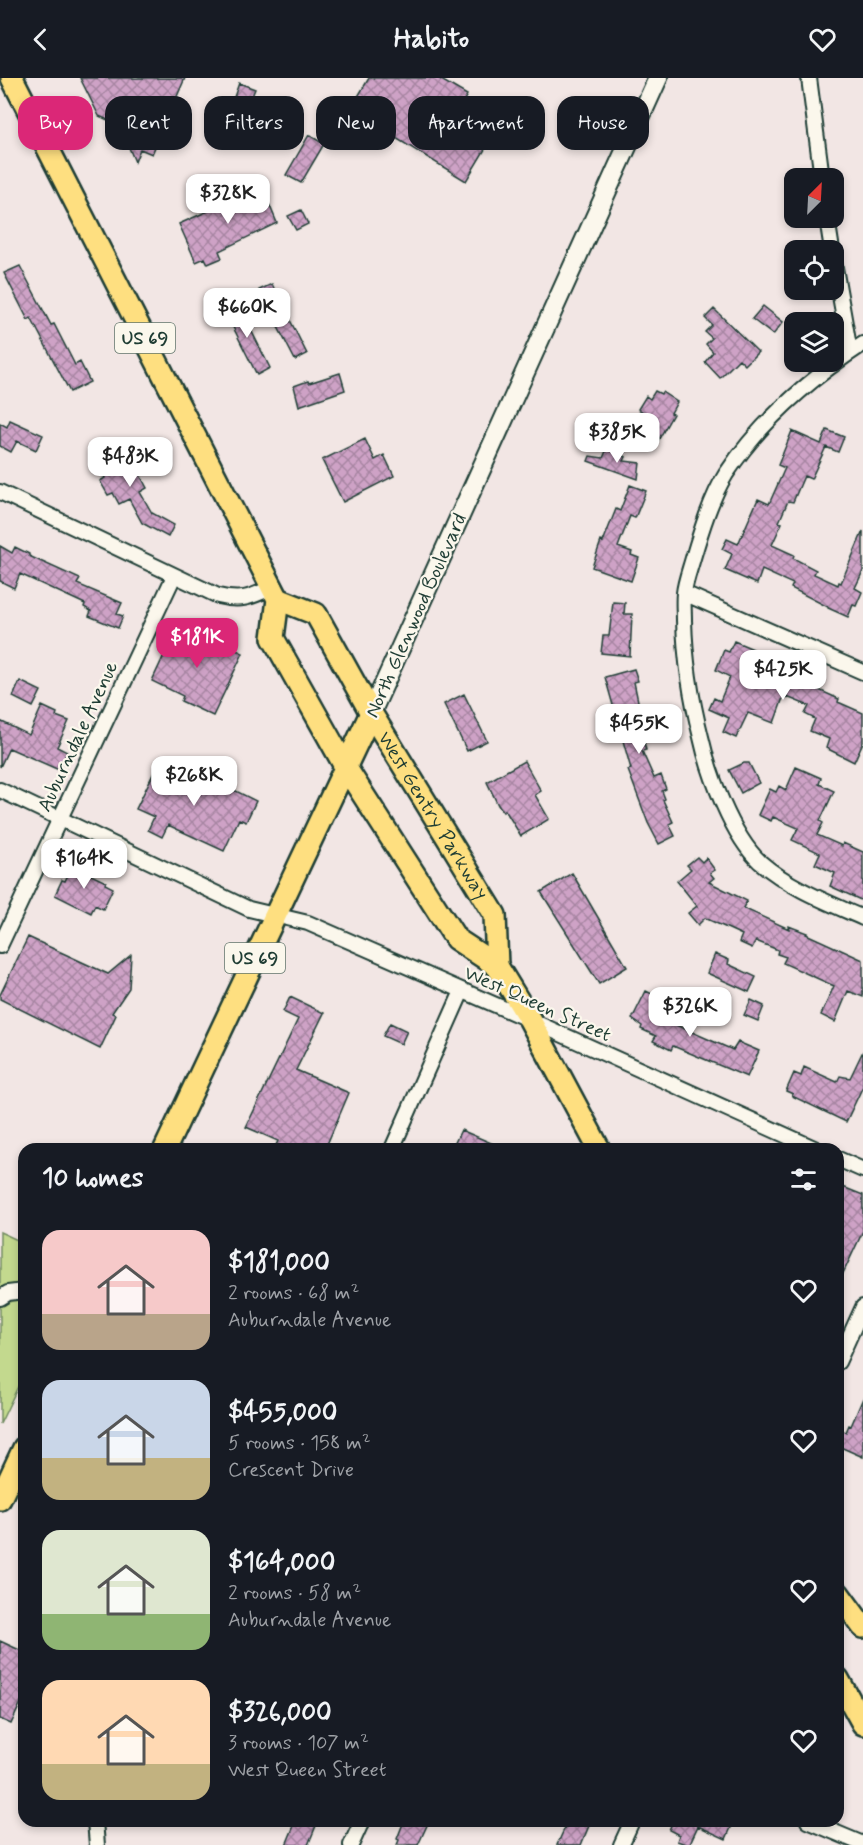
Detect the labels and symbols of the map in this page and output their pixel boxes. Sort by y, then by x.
north arrow [784,168,844,228]
pin: $328K [186,174,270,225]
pin: $660K [205,288,289,339]
road number: US 69 [115,323,175,353]
pin: $385K [575,413,659,464]
pin: $483K [88,437,172,488]
street label: North Glenwood Boulevard [359,509,474,722]
pin: $181K [155,618,239,669]
pin: $425K [741,650,825,701]
street label: Auburndale Avenue [32,657,125,816]
pin: $455K [597,704,681,755]
street label: West Gentry Parkway [371,727,494,905]
pin: $268K [152,756,236,807]
pin: $164K [42,839,126,890]
road number: US 69 [225,943,285,973]
street label: West Queen Street [460,960,615,1049]
pin: $326K [648,987,732,1038]

